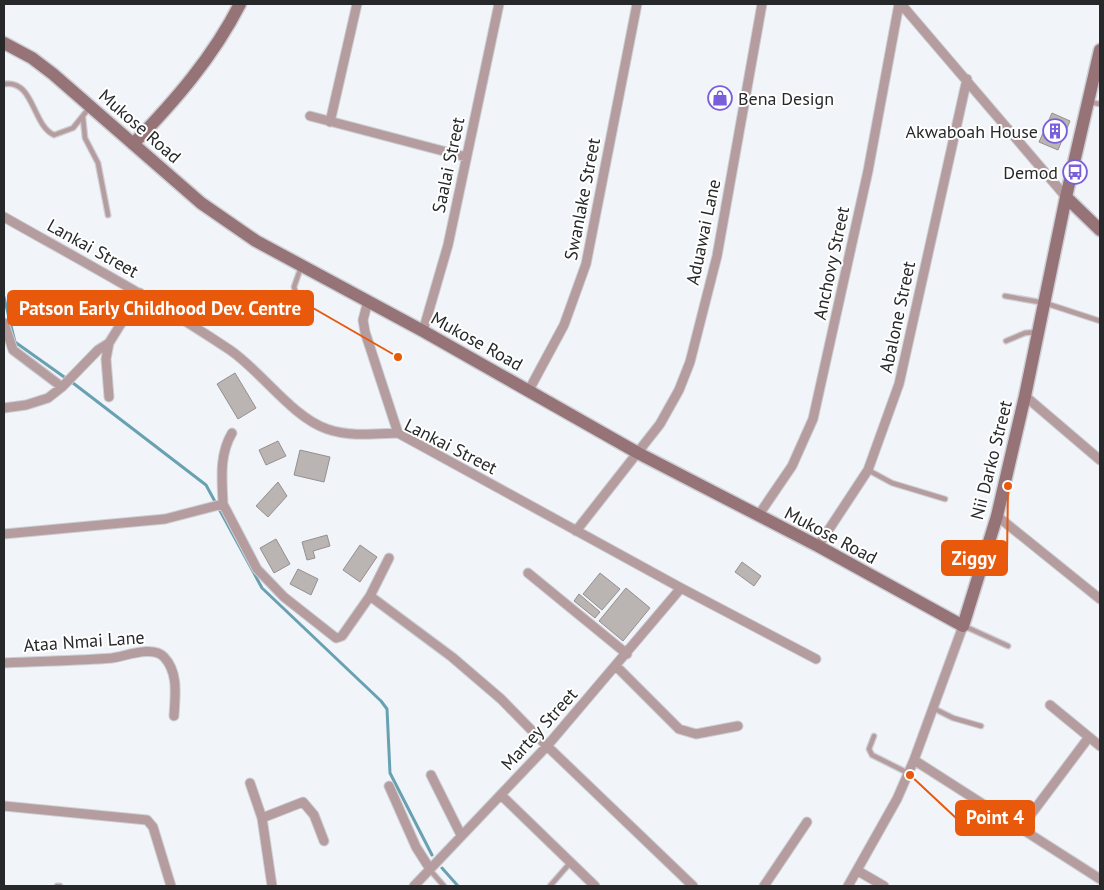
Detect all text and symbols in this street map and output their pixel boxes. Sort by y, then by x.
street label: Mukose Road [94,84,186,168]
shop icon: Bena Design [707,85,733,111]
place label: Bena Design [738,87,834,110]
street label: Saalai Street [427,115,469,215]
building icon: Akwaboah House [1042,118,1068,144]
place label: Akwaboah House [906,120,1038,143]
street label: Swanlake Street [559,136,605,262]
bus stop icon: Demod [1062,159,1088,185]
place label: Demod [1003,161,1058,184]
street label: Aduawai Lane [681,177,725,287]
street label: Anchovy Street [808,204,854,322]
street label: Lankai Street [43,213,143,283]
street label: Abalone Street [874,259,920,375]
callout: Patson Early Childhood Dev. Centre [8,291,313,325]
text: Patson Early Childhood Dev. Centre [19,296,301,320]
street label: Mukose Road [427,306,527,376]
street label: Nii Darko Street [965,398,1017,522]
street label: Lankai Street [401,413,501,479]
street label: Mukose Road [781,501,881,569]
callout: Ziggy [942,541,1007,575]
text: Ziggy [952,546,997,570]
street label: Ataa Nmai Lane [23,625,145,657]
street label: Martey Street [496,683,582,775]
callout: Point 4 [956,801,1034,835]
text: Point 4 [966,805,1024,829]

